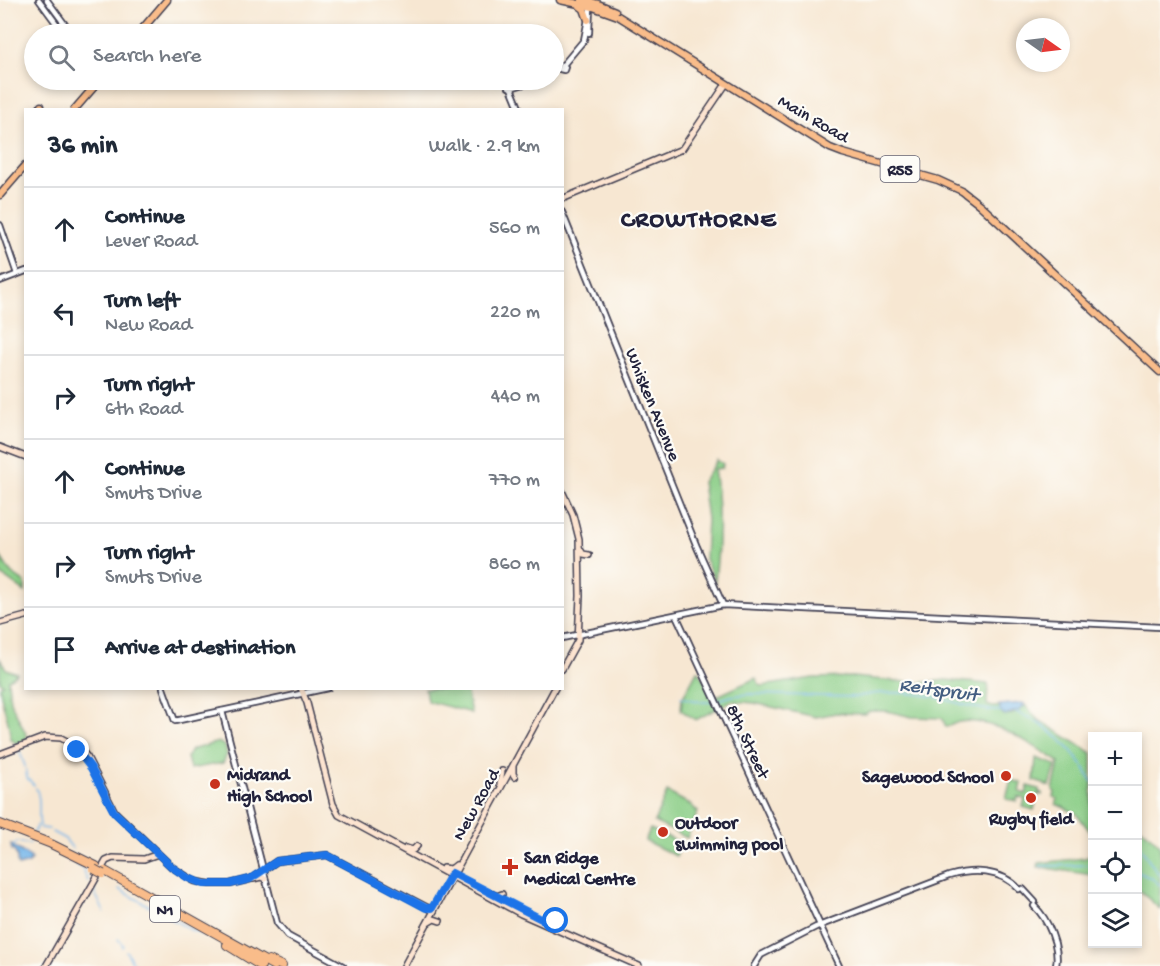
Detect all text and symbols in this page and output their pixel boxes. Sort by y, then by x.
north arrow [1016,18,1070,72]
search box [24,24,564,90]
icon: search [45,41,78,74]
text: Search here [93,44,201,70]
street label: Main Road [774,91,853,150]
text: 36 min [48,132,117,163]
text: Walk · 2.9 km [429,136,540,159]
road number: R55 [880,156,920,182]
text: Continue [105,205,185,231]
district label: CROWTHORNE [621,207,778,236]
icon: ahead [48,213,81,246]
text: 560 m [489,218,540,241]
text: Lever Road [105,231,197,254]
text: Turn left [105,289,179,315]
icon: left [48,297,81,330]
text: 220 m [490,302,540,325]
text: New Road [105,315,192,338]
street label: Whisken Avenue [620,345,684,465]
text: Turn right [105,373,193,399]
icon: right [48,381,81,414]
text: 440 m [491,386,540,409]
text: 6th Road [105,399,182,422]
text: Continue [105,457,185,483]
icon: ahead [48,465,81,498]
text: 770 m [489,470,540,493]
text: Smuts Drive [105,483,202,506]
text: Turn right [105,541,193,567]
icon: right [48,549,81,582]
text: 860 m [489,554,540,577]
text: Smuts Drive [105,567,202,590]
icon: arrive [48,633,81,666]
text: Arrive at destination [105,636,295,662]
water label: Reitspruit [898,675,983,709]
street label: 8th Street [720,702,774,784]
map controls [1088,732,1142,948]
button: + [1088,732,1142,786]
route end [63,736,89,762]
street label: New Road [449,764,506,845]
place label: Midrand High School [227,766,312,808]
place label: Sagewood School [862,768,994,789]
marker: Sagewood School [999,769,1013,783]
marker: Midrand High School [208,777,222,791]
button: − [1088,786,1142,840]
marker: Rugby field [1024,791,1038,805]
place label: Rugby field [988,810,1075,831]
place label: Outdoor swimming pool [675,814,784,856]
marker: Outdoor swimming pool [656,825,670,839]
button: locate [1088,840,1142,894]
place label: San Ridge Medical Centre [524,849,636,891]
marker: San Ridge Medical Centre [501,858,519,876]
button: layers [1088,894,1142,948]
road number: N1 [150,896,180,922]
route start [542,907,568,933]

